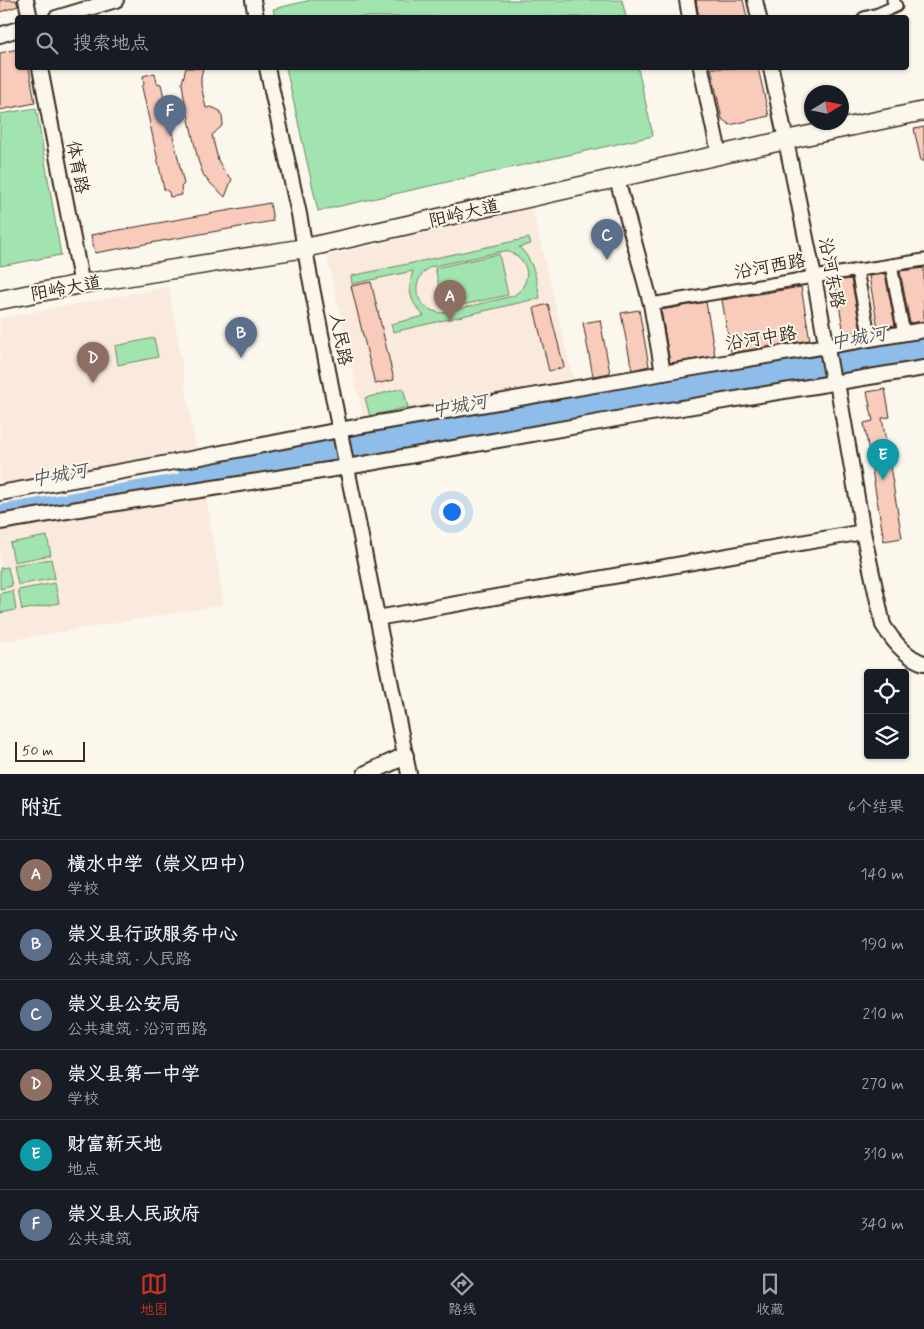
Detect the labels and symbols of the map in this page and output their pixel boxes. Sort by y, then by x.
north arrow [804,85,849,130]
pin: F [154,95,186,136]
street label: 体育路 [60,138,94,196]
street label: 阳岭大道 [426,194,502,234]
pin: C [591,219,623,260]
street label: 沿河东路 [812,236,850,311]
street label: 沿河西路 [733,249,808,285]
street label: 阳岭大道 [29,271,104,307]
pin: A [434,280,466,321]
street label: 人民路 [323,310,357,368]
pin: B [225,317,257,358]
water label: 中城河 [828,321,891,356]
street label: 沿河中路 [724,322,799,356]
pin: D [77,342,109,383]
water label: 中城河 [429,389,492,424]
pin: E [867,439,899,480]
water label: 中城河 [29,458,92,493]
your location [439,499,465,525]
scale bar [15,739,85,762]

